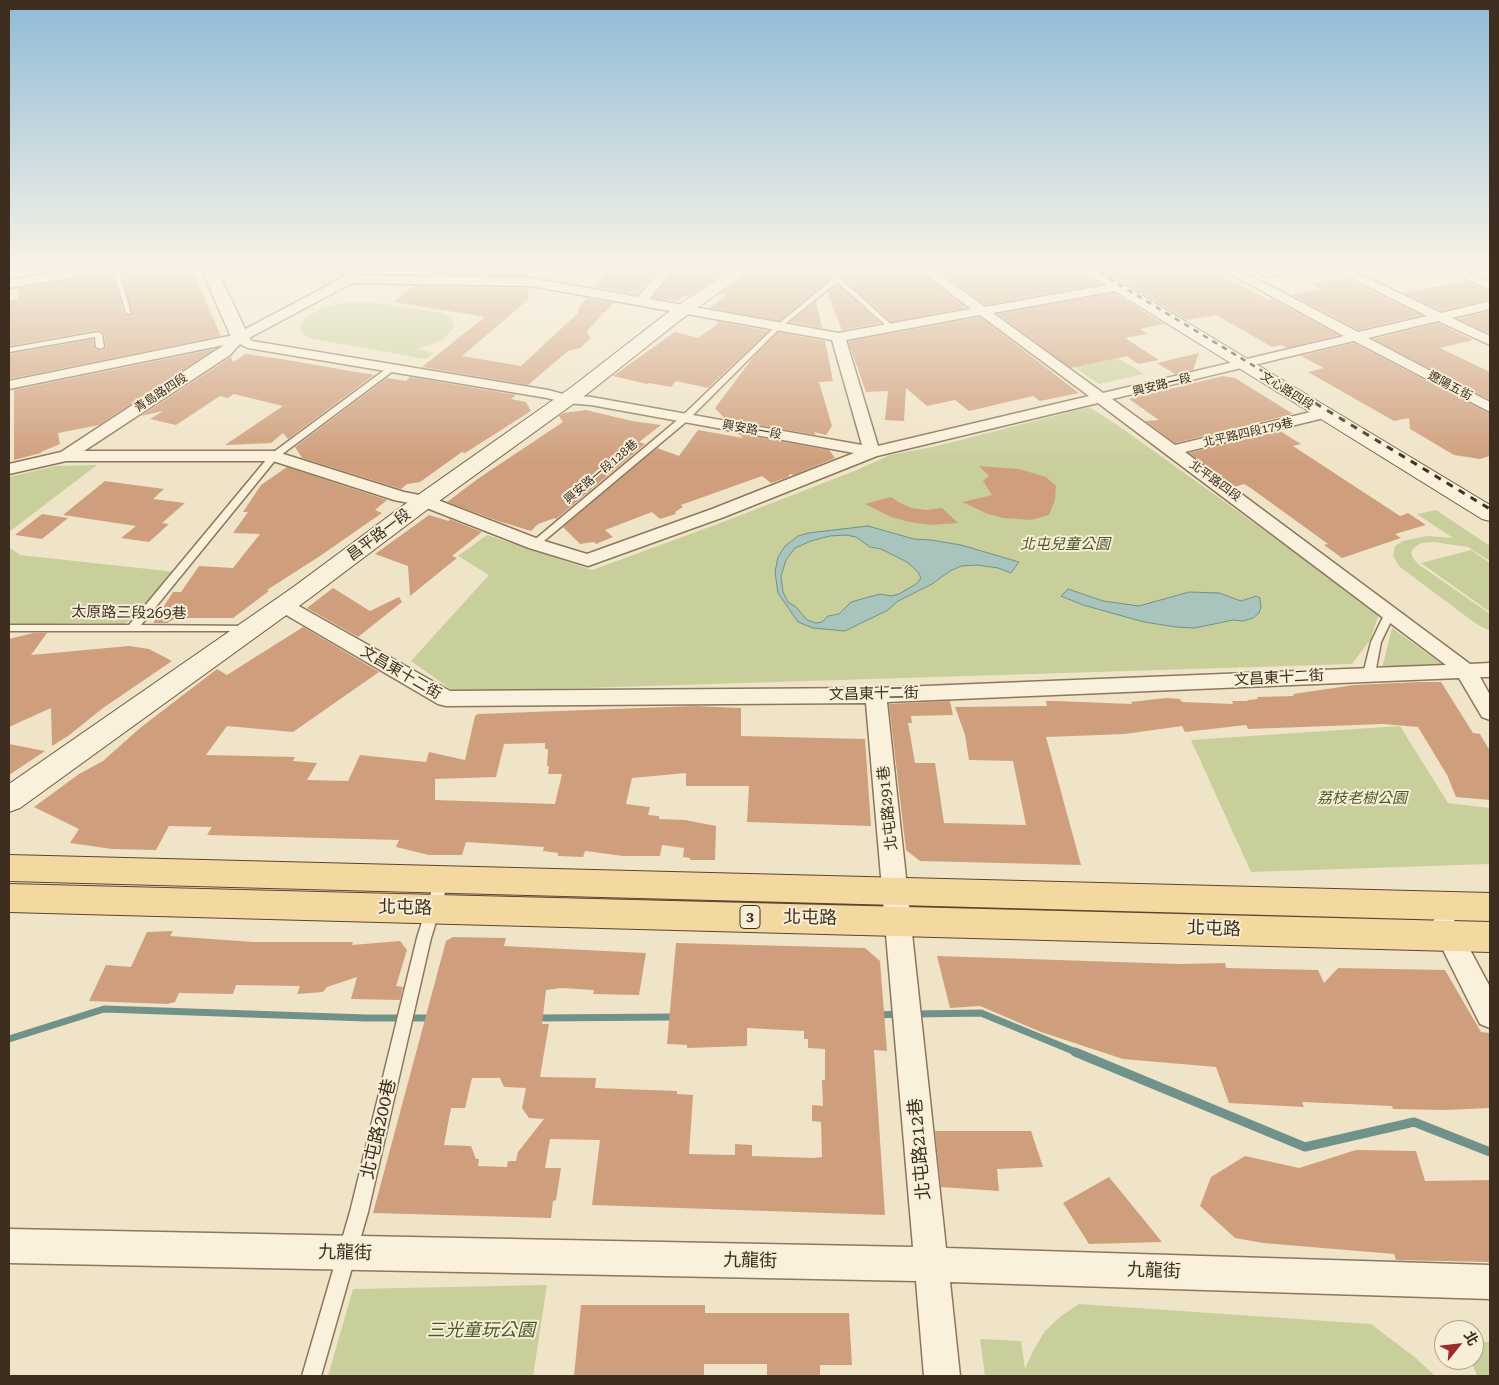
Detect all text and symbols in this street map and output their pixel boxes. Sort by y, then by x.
street label: 遼陽五街 [1425,368,1475,404]
street label: 文心路四段 [1258,369,1316,413]
street label: 青島路四段 [132,371,190,415]
street label: 興安路一段 [1131,371,1193,399]
street label: 北平路四段179巷 [1201,416,1295,450]
street label: 興安路一段 [721,418,783,442]
street label: 興安路一段128巷 [561,437,641,507]
street label: 北平路四段 [1186,458,1244,504]
street label: 昌平路一段 [344,505,414,565]
park label: 北屯兒童公園 [1020,536,1110,554]
street label: 太原路三段269巷 [71,603,187,623]
street label: 文昌東十二街 [358,643,444,703]
street label: 文昌東十二街 [1234,667,1324,689]
street label: 文昌東十二街 [829,684,919,704]
street label: 北屯路291巷 [875,765,901,851]
park label: 荔枝老樹公園 [1317,790,1407,808]
street label: 北屯路 [378,897,432,919]
road number: 3 [740,906,760,929]
street label: 北屯路 [783,907,837,929]
street label: 北屯路 [1187,917,1241,941]
street label: 北屯路200巷 [357,1077,401,1181]
street label: 北屯路212巷 [905,1097,935,1201]
street label: 九龍街 [318,1242,372,1264]
street label: 九龍街 [723,1250,777,1272]
street label: 九龍街 [1127,1259,1181,1283]
park label: 三光童玩公園 [427,1320,535,1342]
north arrow [1434,1320,1484,1370]
text: 北 [1461,1328,1482,1348]

